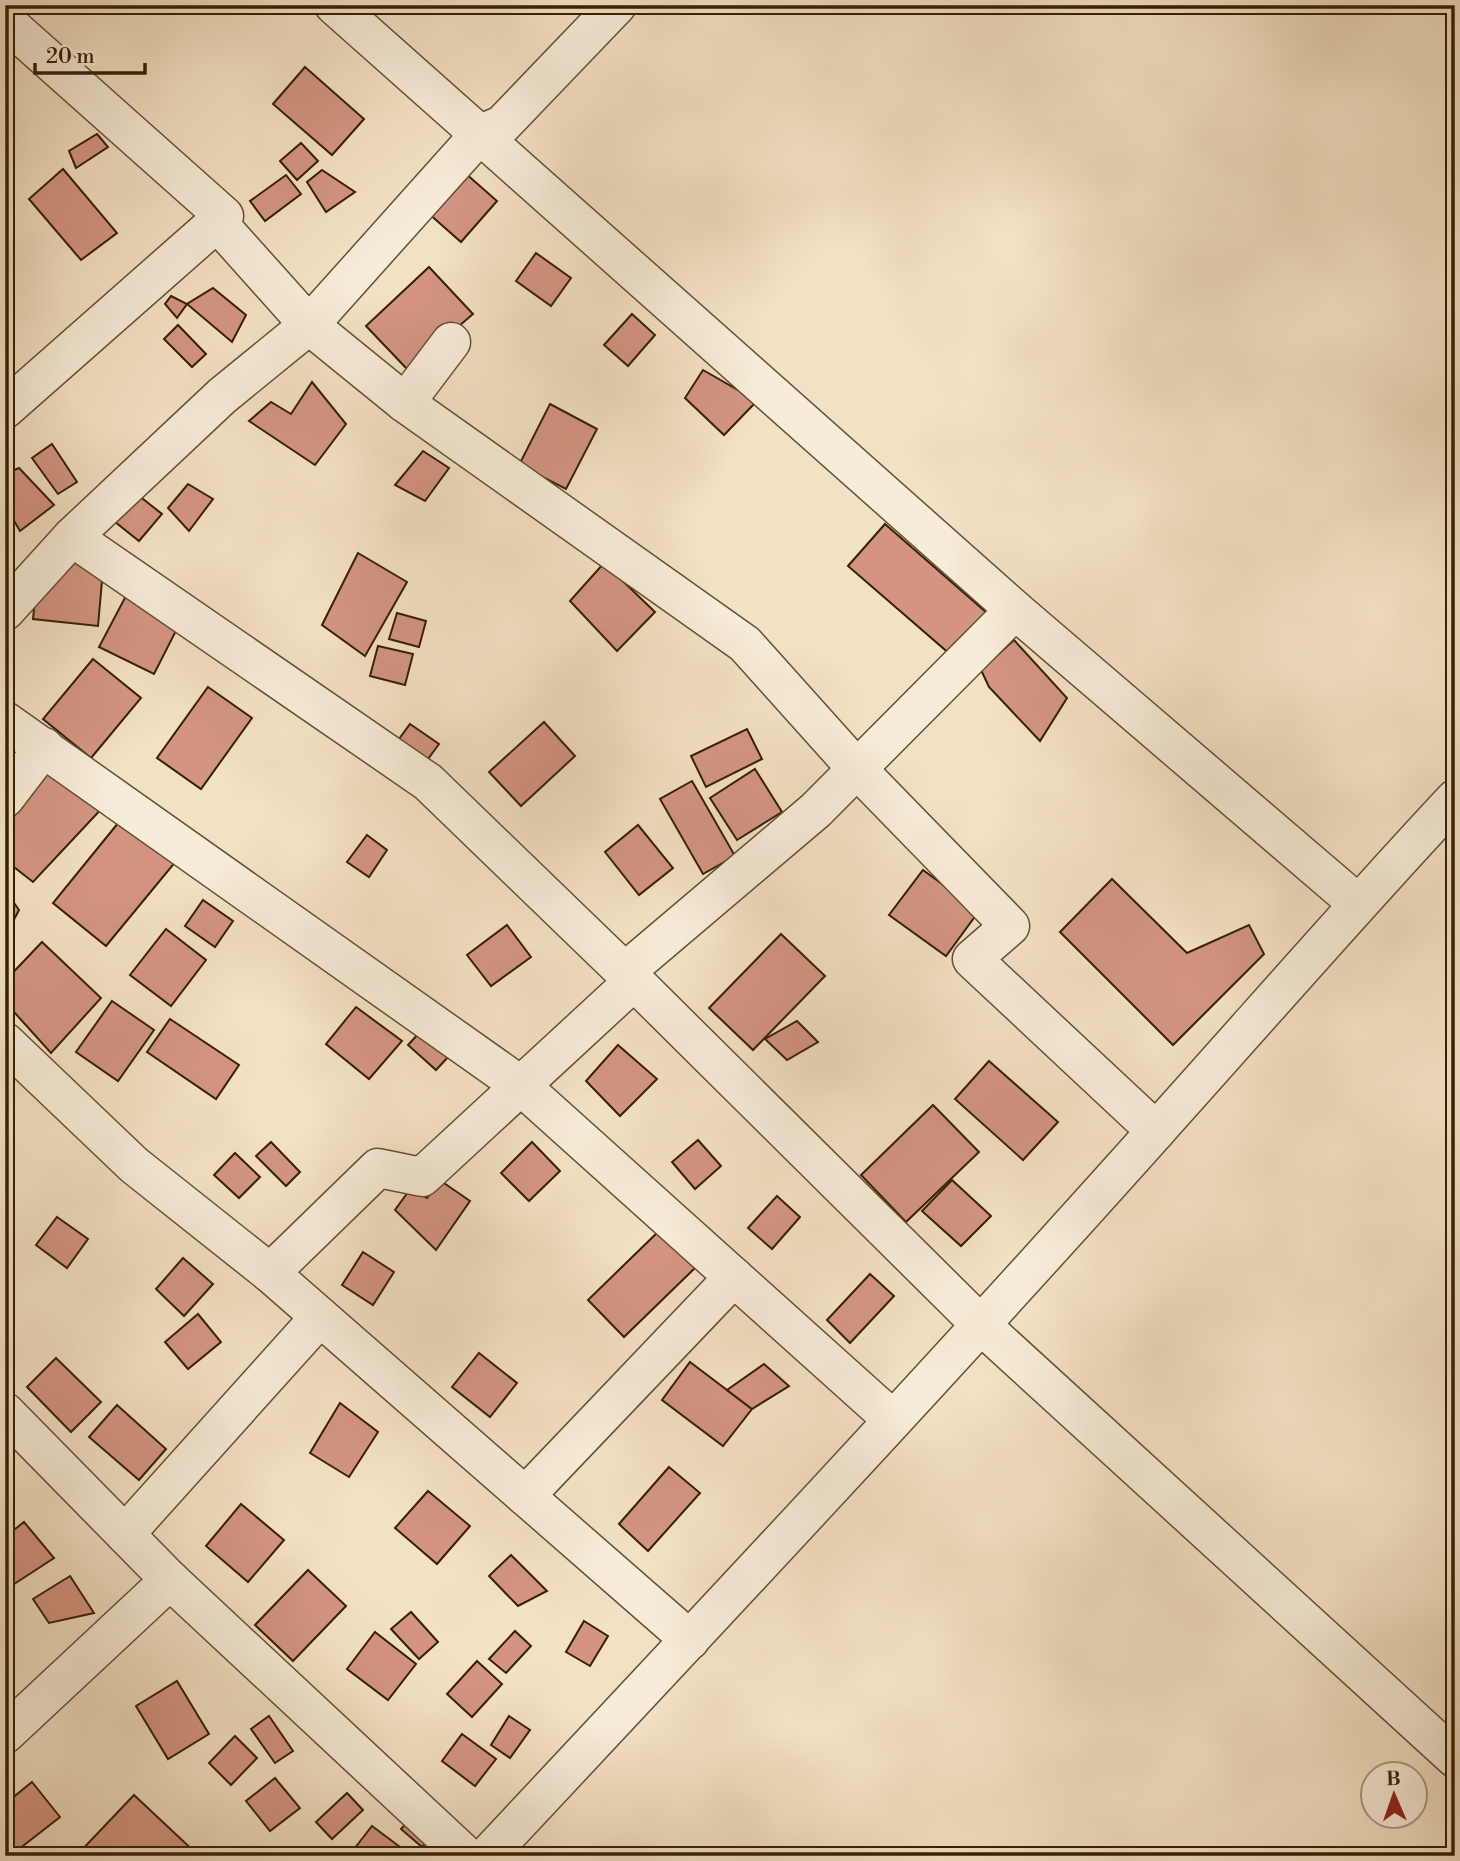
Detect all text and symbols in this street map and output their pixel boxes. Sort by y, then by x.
scale bar [35,32,145,76]
text: 20 m [46,44,95,70]
north arrow [1358,1759,1428,1829]
text: B [1386,1767,1401,1791]

